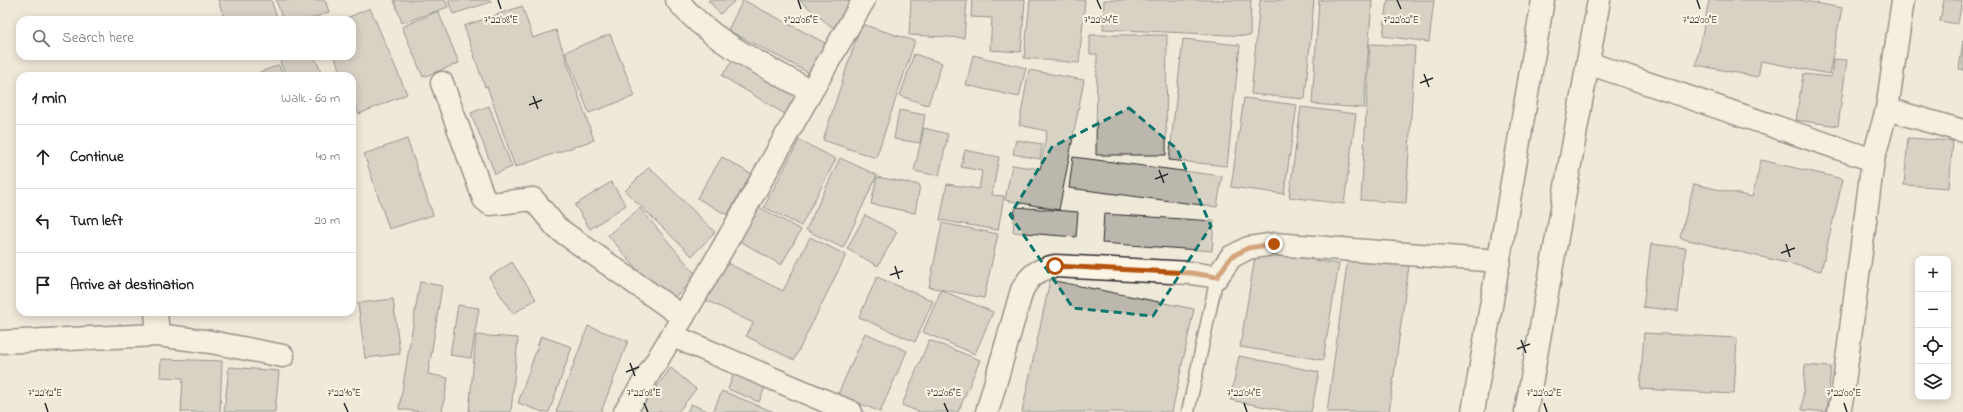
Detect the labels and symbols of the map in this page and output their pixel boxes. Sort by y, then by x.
text: 7°22'08"E [484,13,518,28]
text: 7°22'06"E [784,13,818,28]
text: 7°22'04"E [1084,13,1118,28]
text: 7°22'02"E [1383,13,1419,28]
text: 7°22'00"E [1683,13,1717,28]
route end [1265,235,1283,253]
route start [1046,257,1064,275]
text: 7°22'12"E [28,386,62,401]
text: 7°22'10"E [327,386,361,401]
text: 7°22'08"E [627,386,661,401]
text: 7°22'06"E [927,386,961,401]
text: 7°22'04"E [1227,386,1261,401]
text: 7°22'02"E [1526,386,1562,401]
text: 7°22'00"E [1827,386,1861,401]

